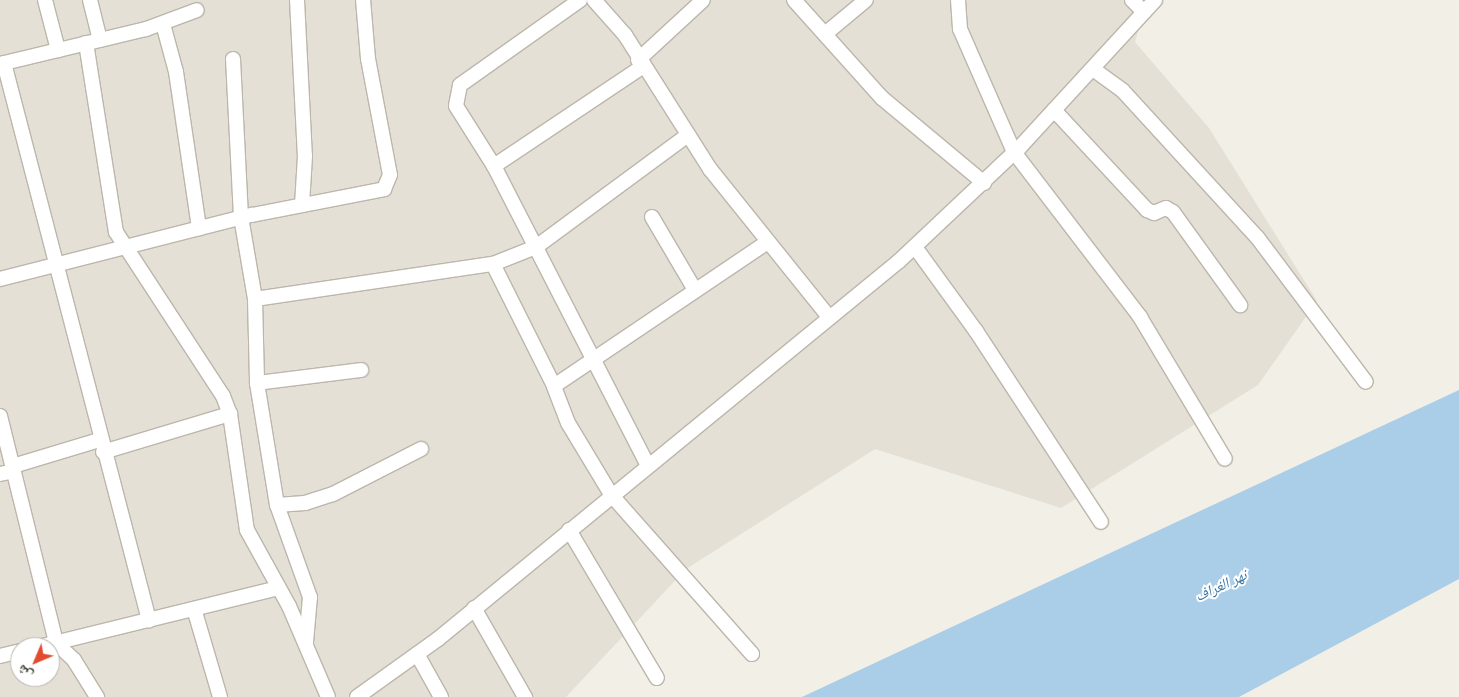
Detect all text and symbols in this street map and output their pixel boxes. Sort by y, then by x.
water label: نهر الغراف [1192,566,1250,606]
north arrow [10,637,60,687]
text: ش [13,661,36,684]

